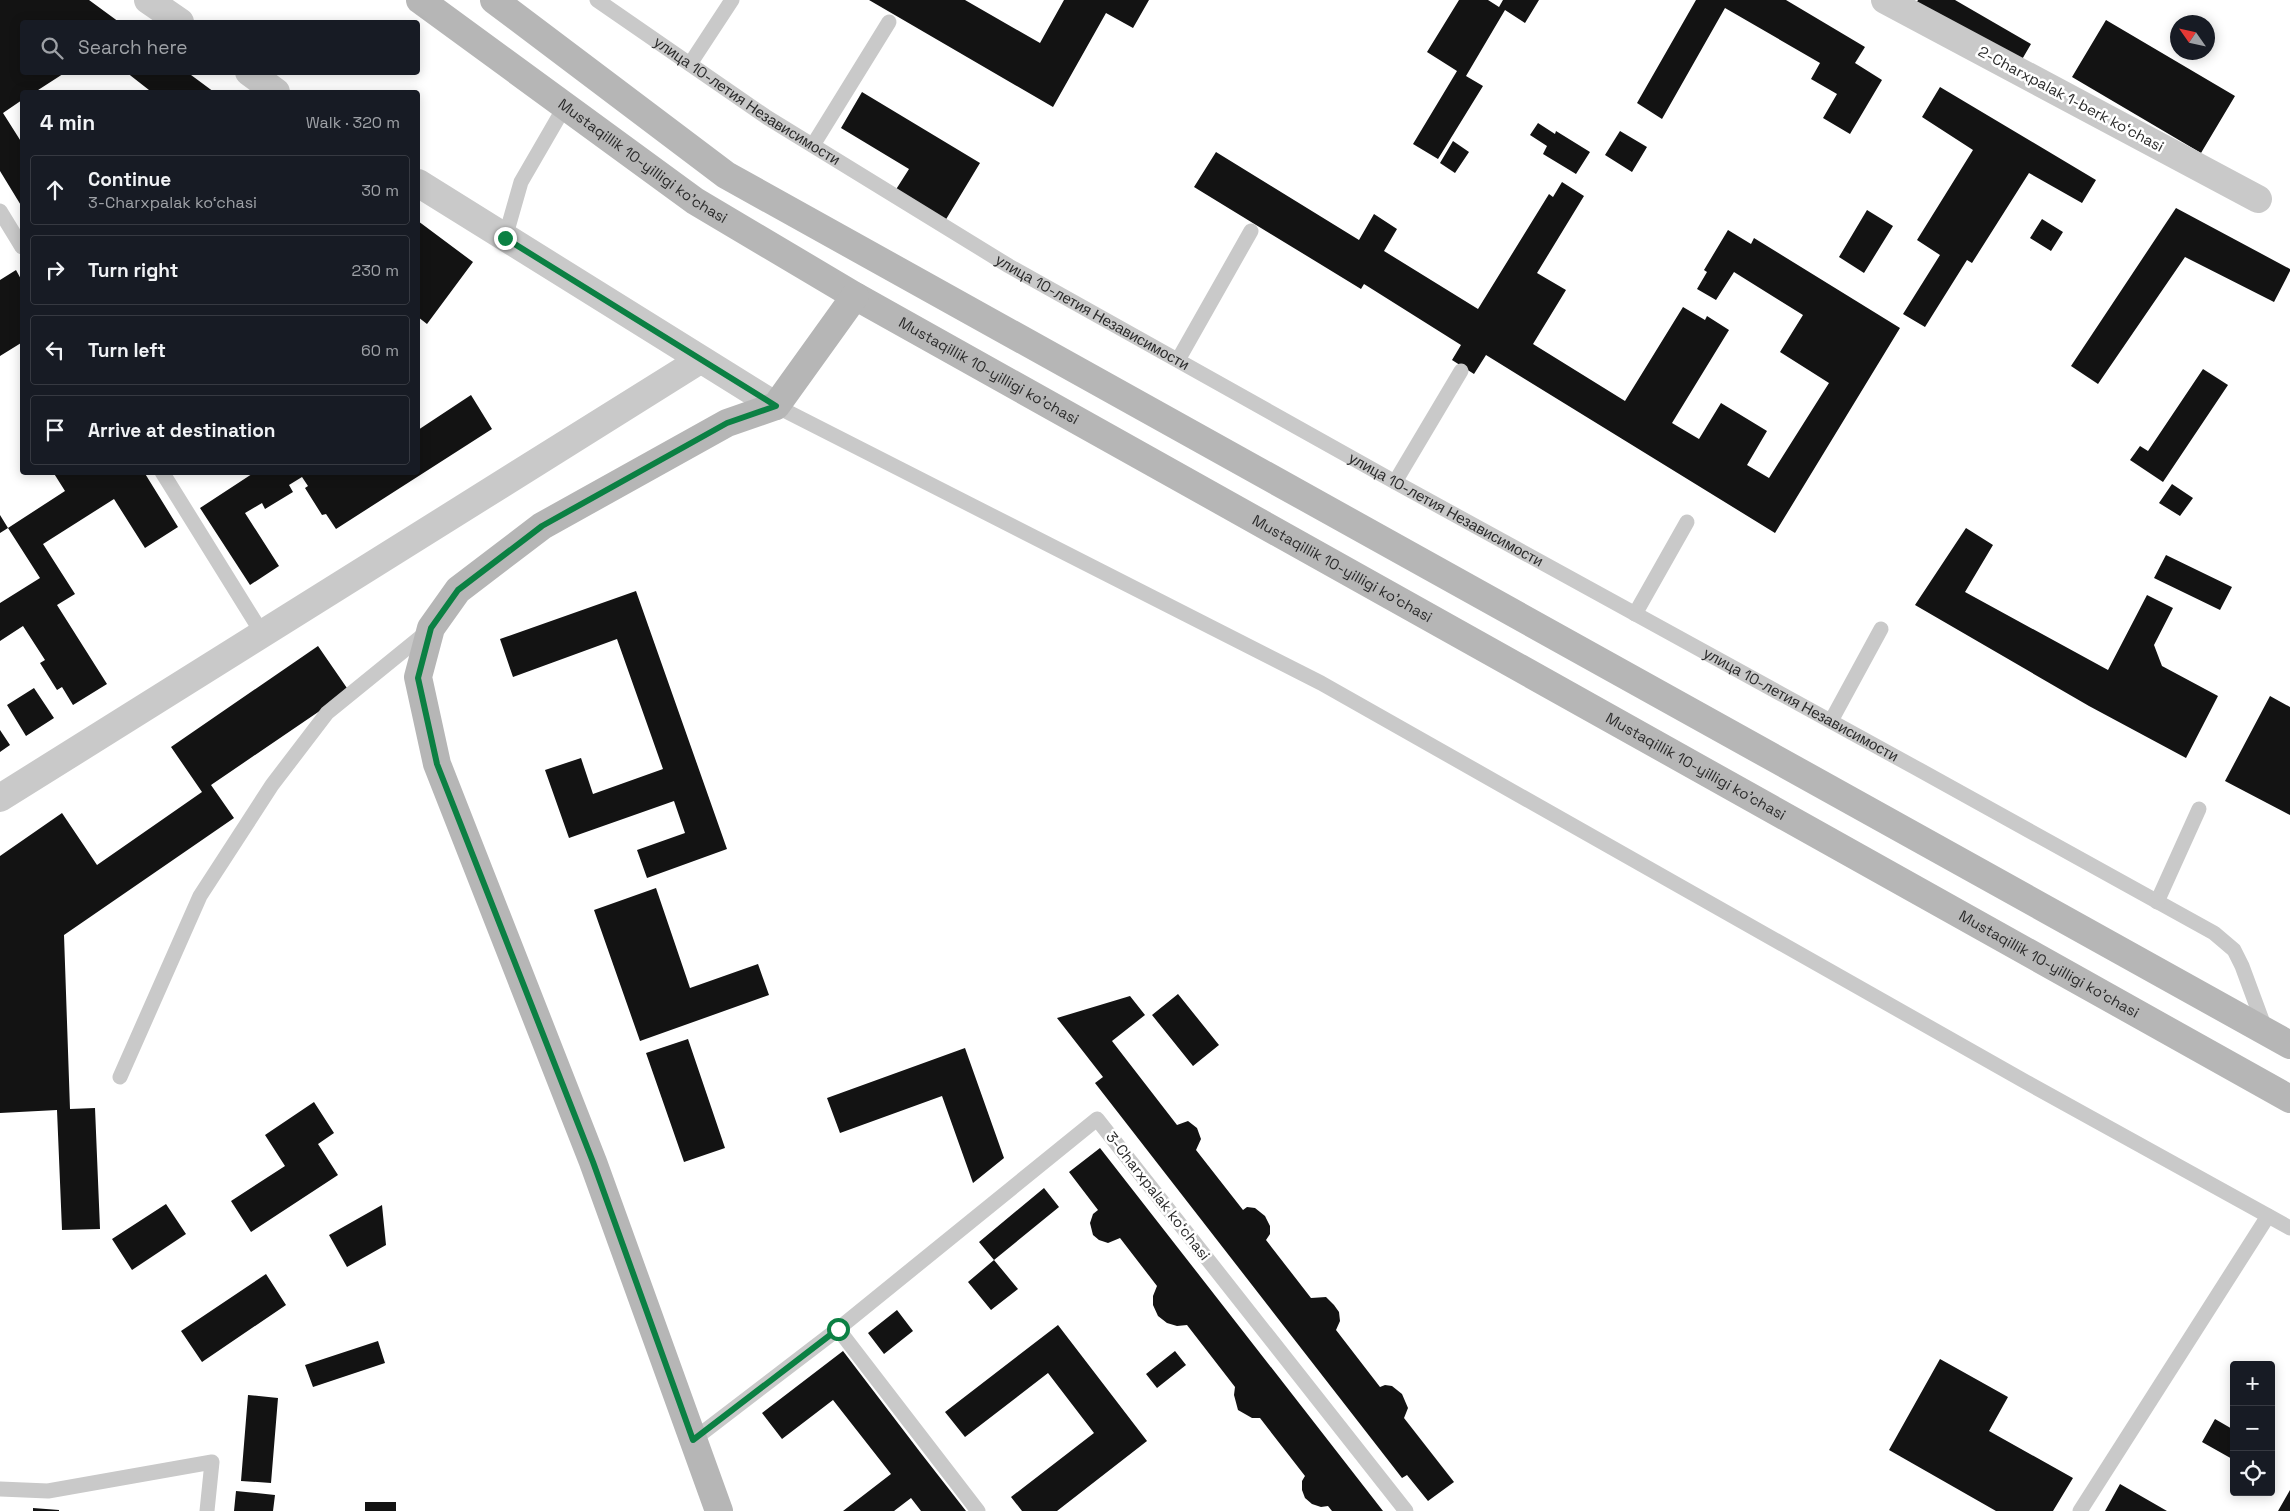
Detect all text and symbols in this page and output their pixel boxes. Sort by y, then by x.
north arrow [2170,15,2215,60]
search box [20,20,420,75]
street label: улица 10-летия Независимости [651,32,844,169]
icon: search [38,34,66,62]
text: Search here [78,35,188,60]
street label: 2-Charxpalak 1-berk koʻchasi [1975,41,2167,156]
street label: Mustaqillik 10-yilligi ko'chasi [555,94,731,227]
text: 4 min [40,109,95,136]
text: Walk · 320 m [306,112,400,133]
text: Continue [88,167,171,192]
icon: ahead [41,176,69,204]
text: 30 m [361,180,399,201]
text: 3-Charxpalak koʻchasi [88,192,257,213]
route end [494,227,517,250]
street label: улица 10-летия Независимости [992,250,1193,374]
icon: right [41,256,69,284]
text: Turn right [88,258,178,283]
text: 230 m [352,260,399,281]
street label: Mustaqillik 10-yilligi ko'chasi [896,312,1082,428]
icon: left [41,336,69,364]
text: Turn left [88,338,166,363]
text: 60 m [361,340,399,361]
icon: arrive [41,416,69,444]
text: Arrive at destination [88,418,276,443]
street label: улица 10-летия Независимости [1346,448,1547,571]
street label: Mustaqillik 10-yilligi ko'chasi [1249,510,1436,626]
street label: улица 10-летия Независимости [1700,643,1902,766]
street label: Mustaqillik 10-yilligi ko'chasi [1602,708,1789,824]
street label: Mustaqillik 10-yilligi ko'chasi [1956,906,2143,1022]
street label: 3-Charxpalak koʻchasi [1102,1127,1215,1264]
route start [827,1318,850,1341]
map controls [2230,1361,2275,1496]
button: + [2230,1361,2275,1406]
button: − [2230,1406,2275,1451]
button: locate [2230,1451,2275,1496]

